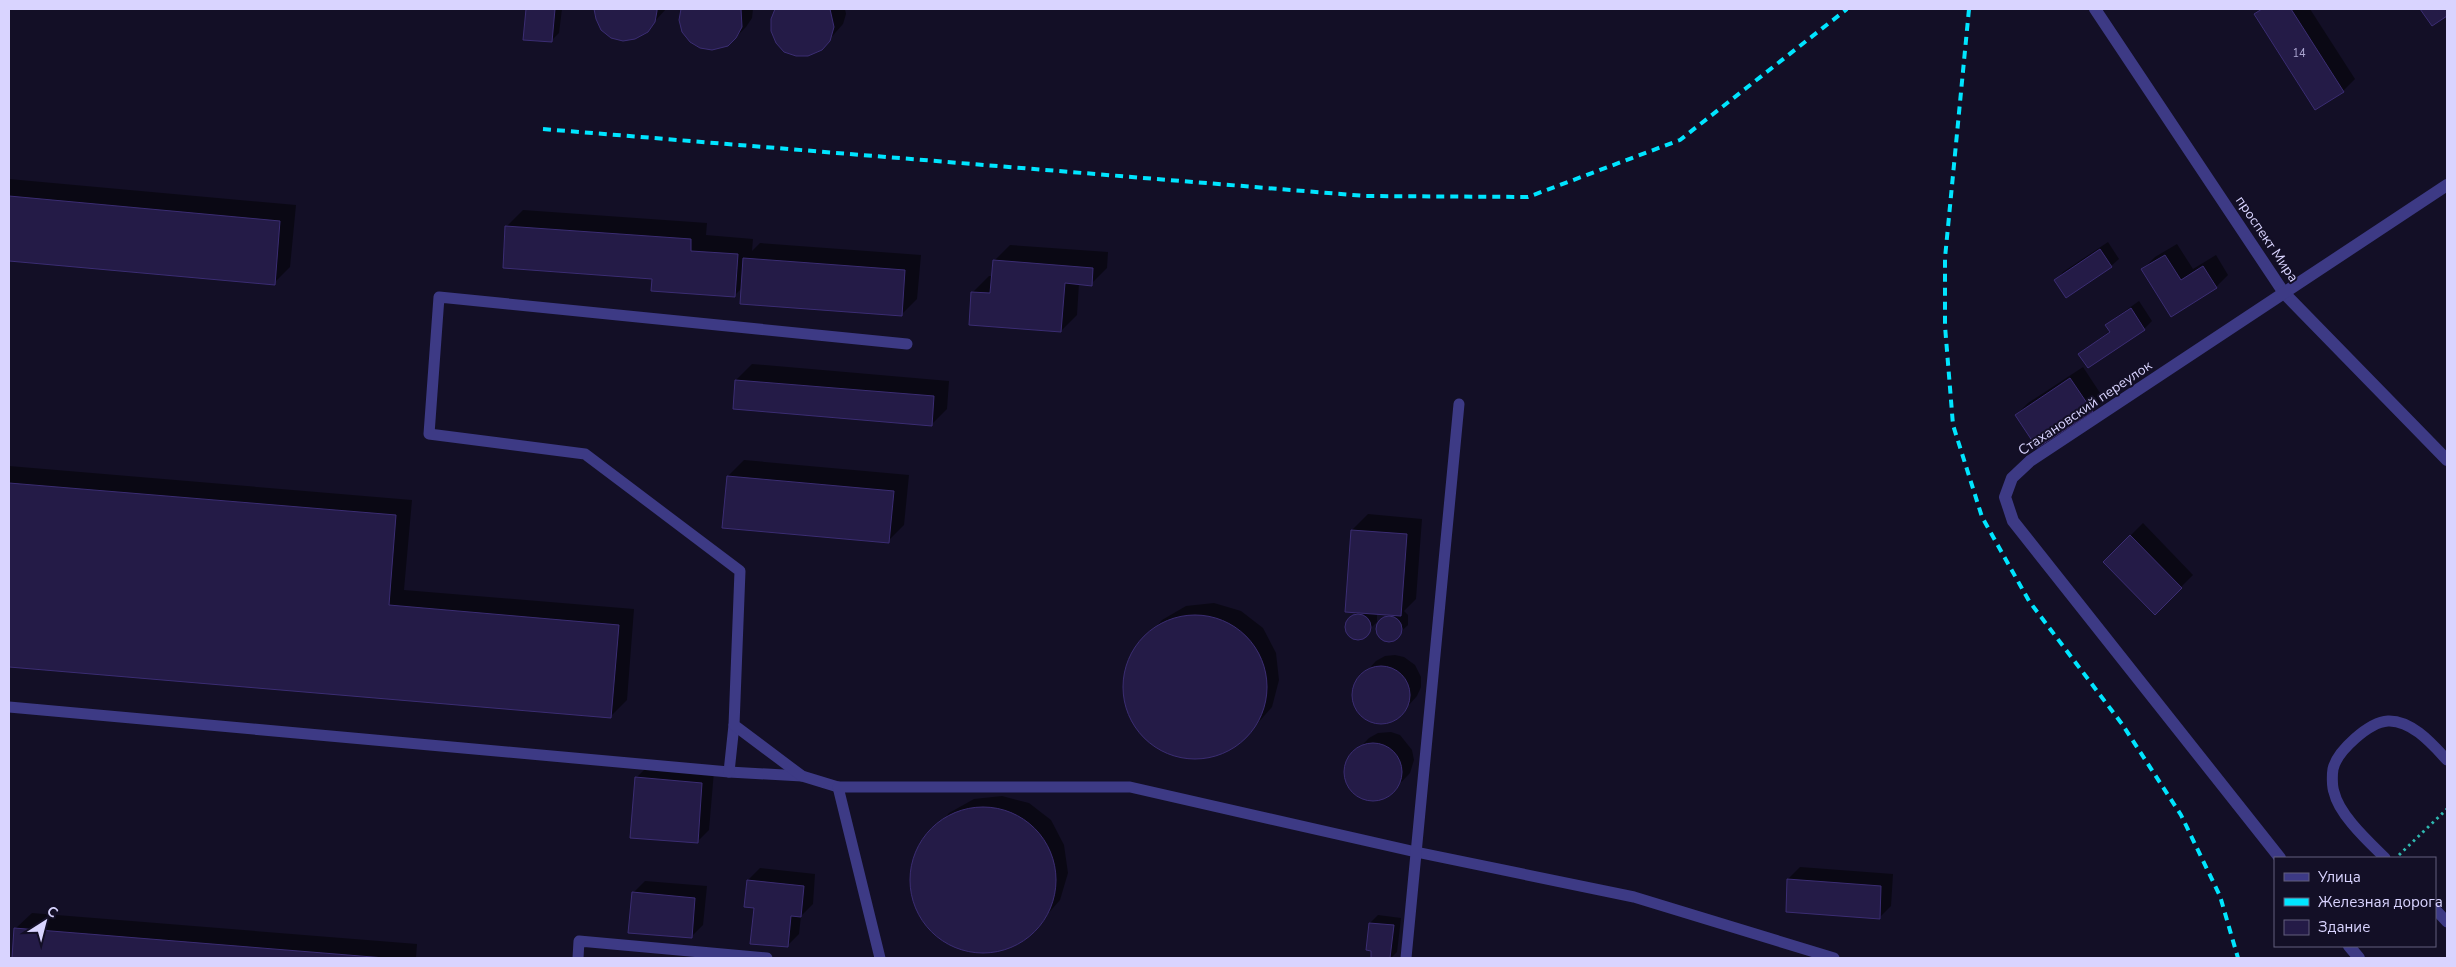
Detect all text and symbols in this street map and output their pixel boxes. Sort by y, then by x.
house number: 14 [2292,46,2306,61]
street label: проспект Мира [2231,192,2303,286]
street label: Стахановский переулок [2014,356,2156,460]
legend [2274,857,2436,947]
text: Улица [2317,867,2361,887]
text: Железная дорога [2318,892,2443,912]
north arrow [20,897,70,947]
text: С [43,901,62,923]
text: Здание [2318,917,2370,937]

